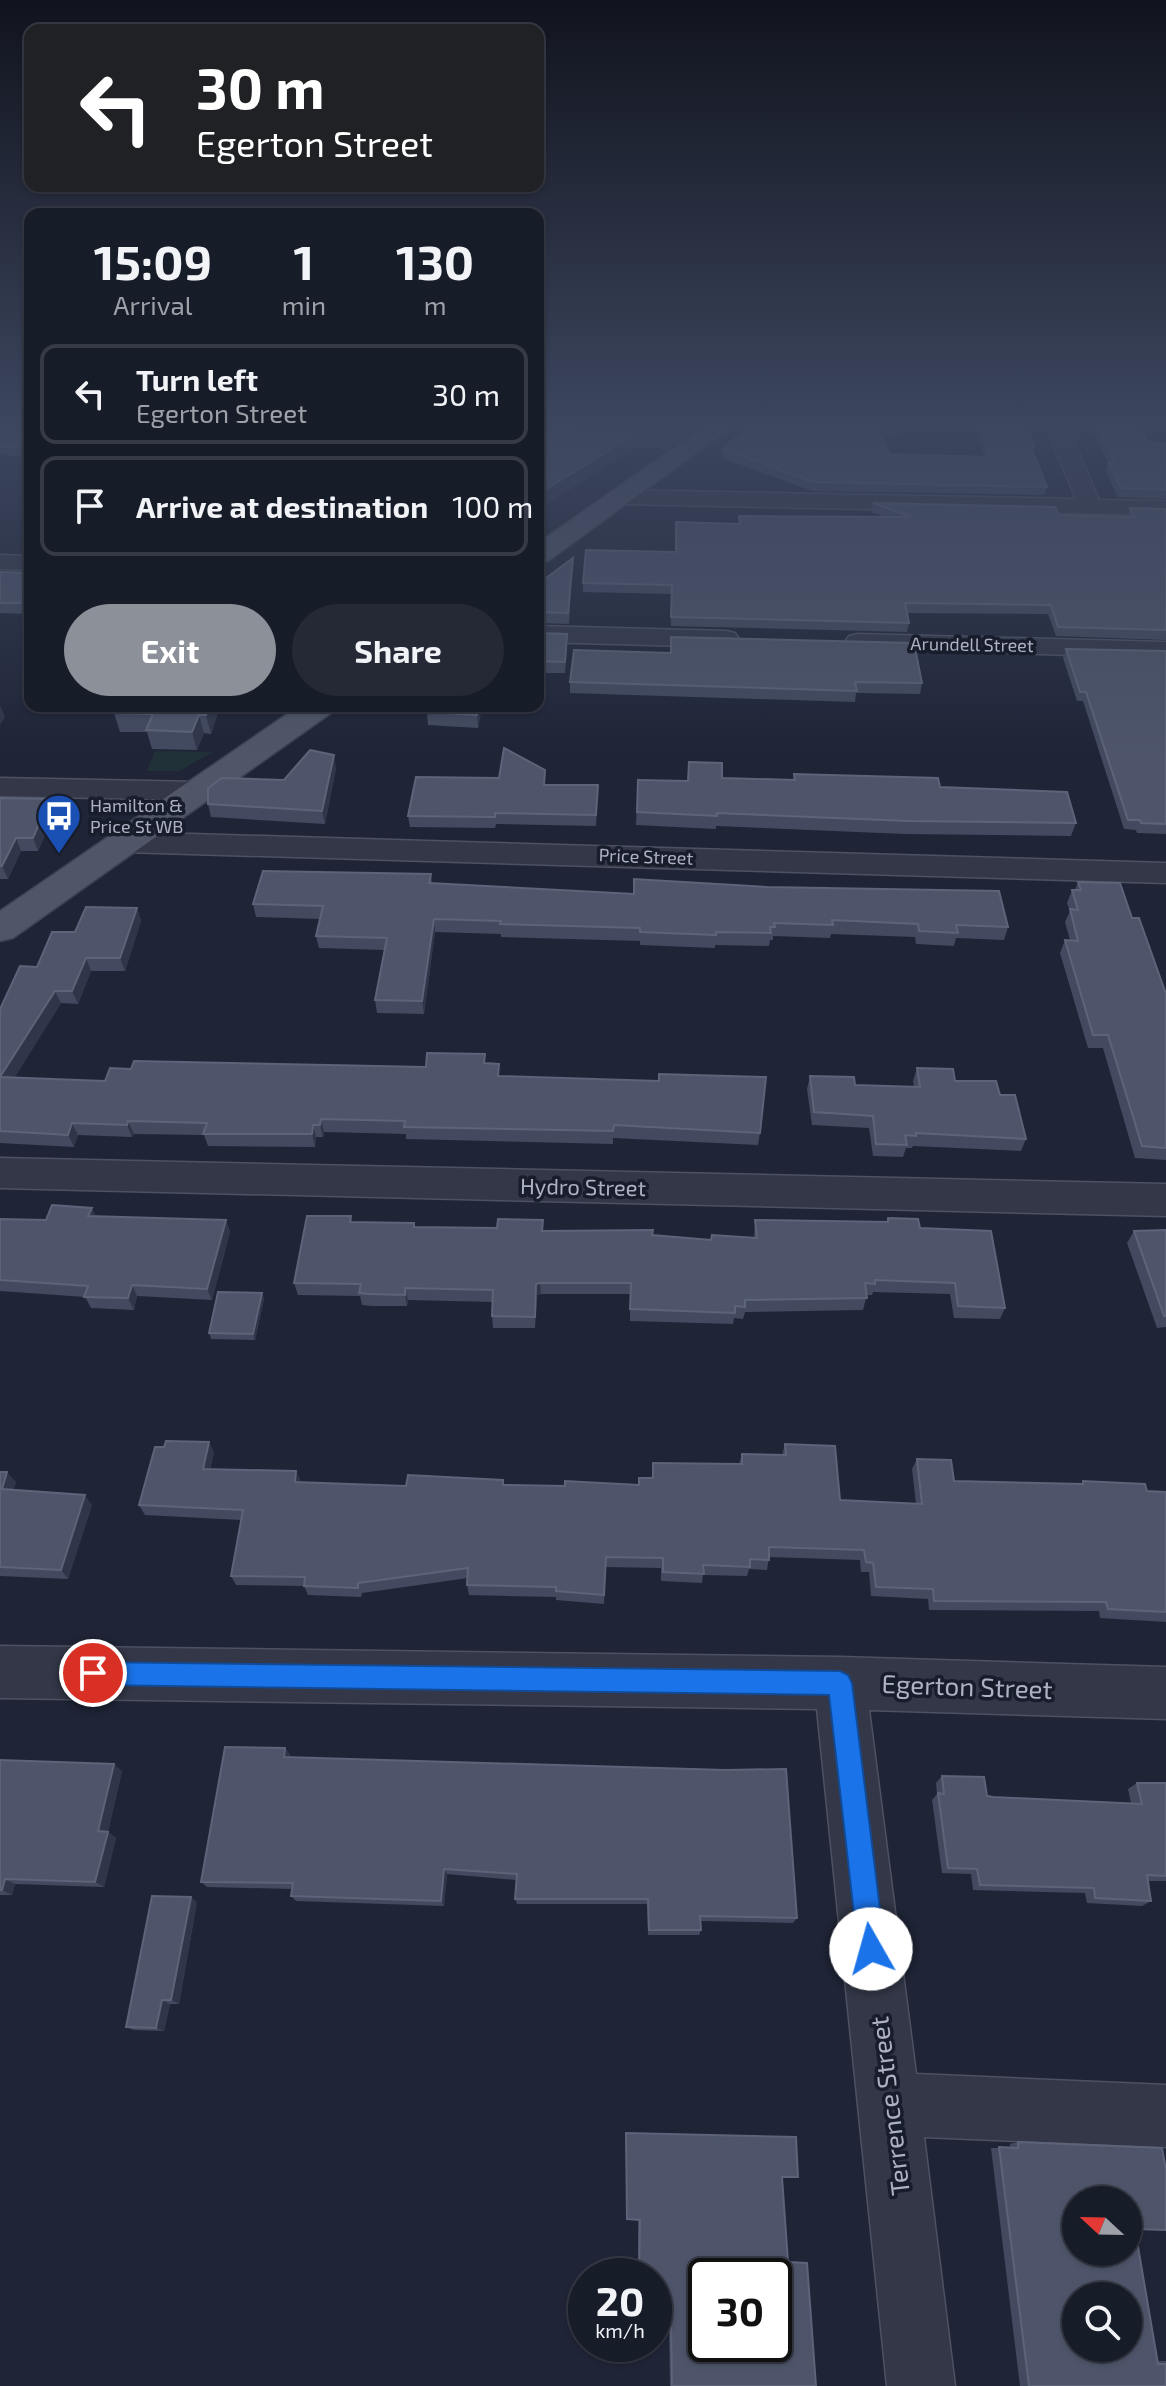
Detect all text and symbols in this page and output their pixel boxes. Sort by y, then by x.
text: 30 m [196,53,325,120]
icon: left [64,56,168,160]
text: Egerton Street [196,121,433,164]
text: 15:09 [94,232,212,290]
text: 1 [294,232,314,290]
text: 130 [396,232,474,290]
text: Arrival [113,289,192,320]
text: min [282,289,326,320]
text: m [424,289,446,320]
text: Turn left [136,361,258,397]
icon: left [68,372,112,416]
text: 30 m [432,376,500,412]
text: Egerton Street [136,397,307,428]
icon: arrive [68,484,112,528]
text: Arrive at destination [136,488,428,524]
text: 100 m [452,488,533,524]
button: Exit [64,604,276,696]
button: Share [292,604,504,696]
street label: Arundell Street [910,632,1034,656]
bus stop icon: Hamilton & Price St WB [35,792,83,855]
place label: Hamilton & Price St WB [90,794,184,837]
street label: Price Street [598,843,694,869]
street label: Hydro Street [520,1172,646,1200]
pin [59,1639,127,1707]
icon: arrive [71,1651,115,1695]
street label: Egerton Street [881,1667,1053,1704]
position arrow [829,1907,913,1991]
street label: Terrence Street [862,2015,915,2198]
north arrow [1062,2186,1142,2266]
map controls [1062,2186,1142,2362]
speed limit sign: 30 [688,2258,792,2362]
text: 20 [596,2276,644,2324]
button: search [1062,2282,1142,2362]
text: km/h [595,2318,645,2342]

